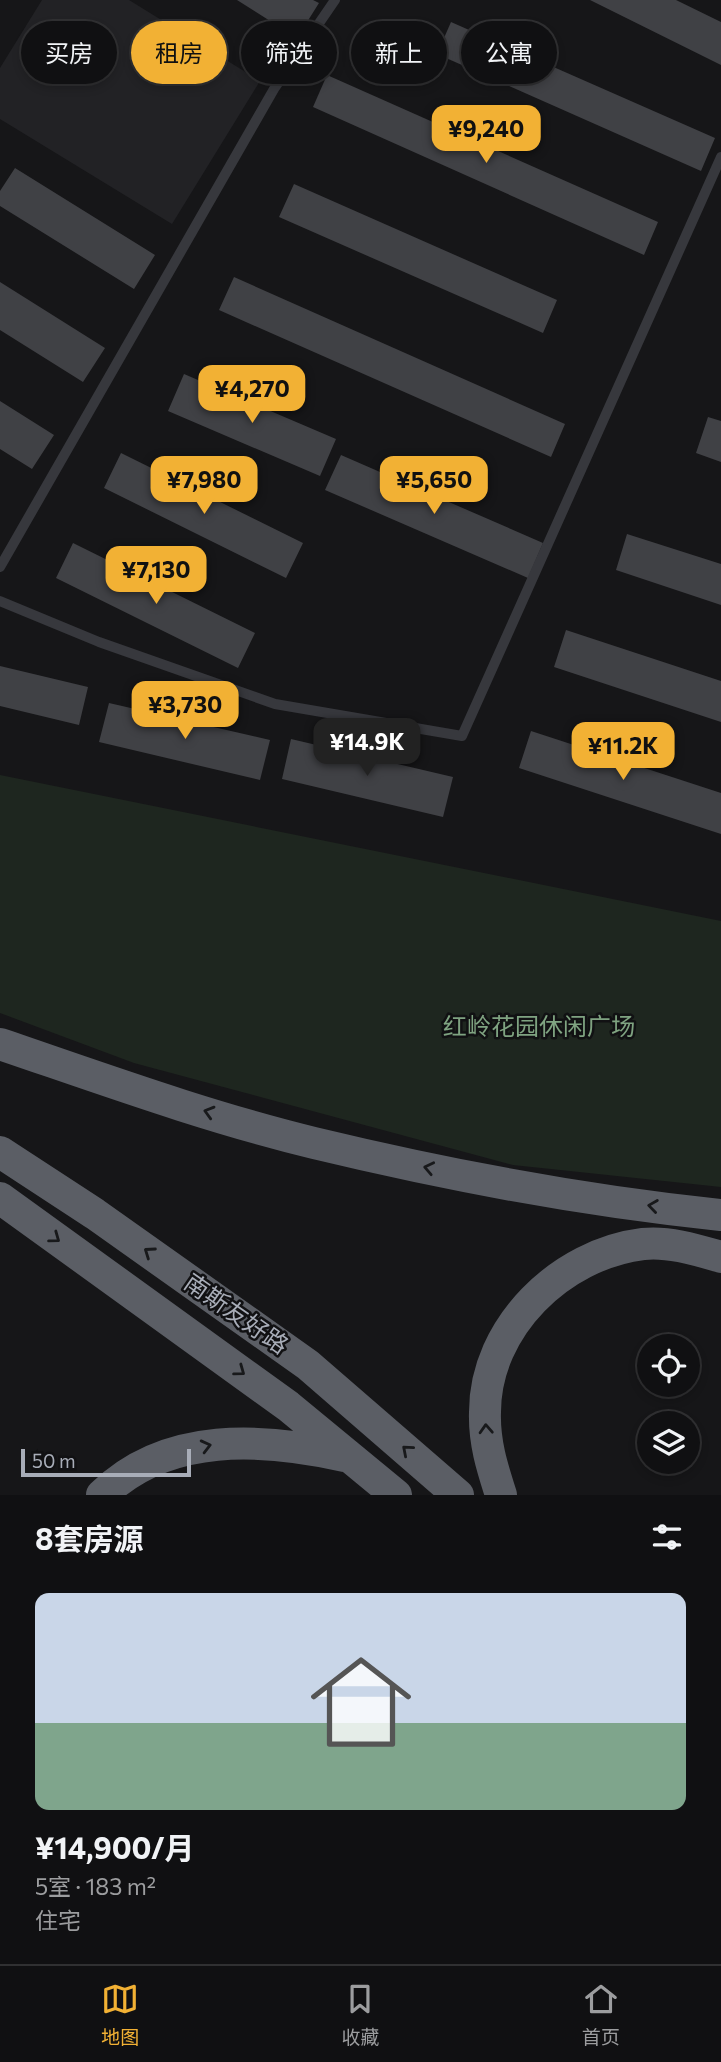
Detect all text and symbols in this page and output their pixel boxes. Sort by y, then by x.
chip: 买房 [21,21,117,84]
chip: 租房 [131,21,227,84]
chip: 筛选 [241,21,337,84]
chip: 新上 [351,21,447,84]
chip: 公寓 [461,21,557,84]
pin: ¥9,240 [429,106,543,165]
text: ¥9,240 [448,114,524,142]
pin: ¥4,270 [195,366,309,425]
text: ¥4,270 [214,374,290,402]
pin: ¥7,980 [147,456,261,516]
pin: ¥5,650 [377,456,491,516]
text: ¥7,980 [167,465,241,493]
text: ¥5,650 [396,465,472,493]
pin: ¥7,130 [99,546,213,606]
text: ¥7,130 [122,555,190,583]
pin: ¥3,730 [128,682,242,741]
text: ¥3,730 [148,690,222,718]
pin: ¥14.9K [310,718,424,778]
pin: ¥11.2K [566,722,680,782]
text: ¥14.9K [329,727,405,755]
text: ¥11.2K [588,731,658,759]
park label: 红岭花园休闲广场 [443,1011,635,1040]
one-way arrow [203,1106,215,1121]
one-way arrow [423,1161,435,1176]
one-way arrow [647,1199,659,1214]
one-way arrow [47,1230,60,1242]
one-way arrow [144,1248,157,1260]
street label: 南斯友好路 [179,1266,294,1359]
map controls [637,1334,700,1474]
button: locate [637,1334,700,1397]
one-way arrow [232,1363,245,1375]
button: layers [637,1411,700,1474]
one-way arrow [478,1423,493,1434]
one-way arrow [200,1440,212,1454]
scale bar [21,1446,191,1478]
one-way arrow [402,1446,415,1458]
text: 50 m [32,1449,76,1472]
icon: filters [648,1518,686,1556]
text: 8套房源 [35,1519,144,1556]
icon: home [298,1639,424,1765]
text: ¥14,900/月 [35,1828,195,1865]
text: 5室 · 183 m² [35,1872,156,1900]
text: 住宅 [35,1906,81,1934]
tab: 地图 [101,1980,139,2049]
tab: 收藏 [341,1980,380,2049]
tab: 首页 [582,1980,620,2049]

